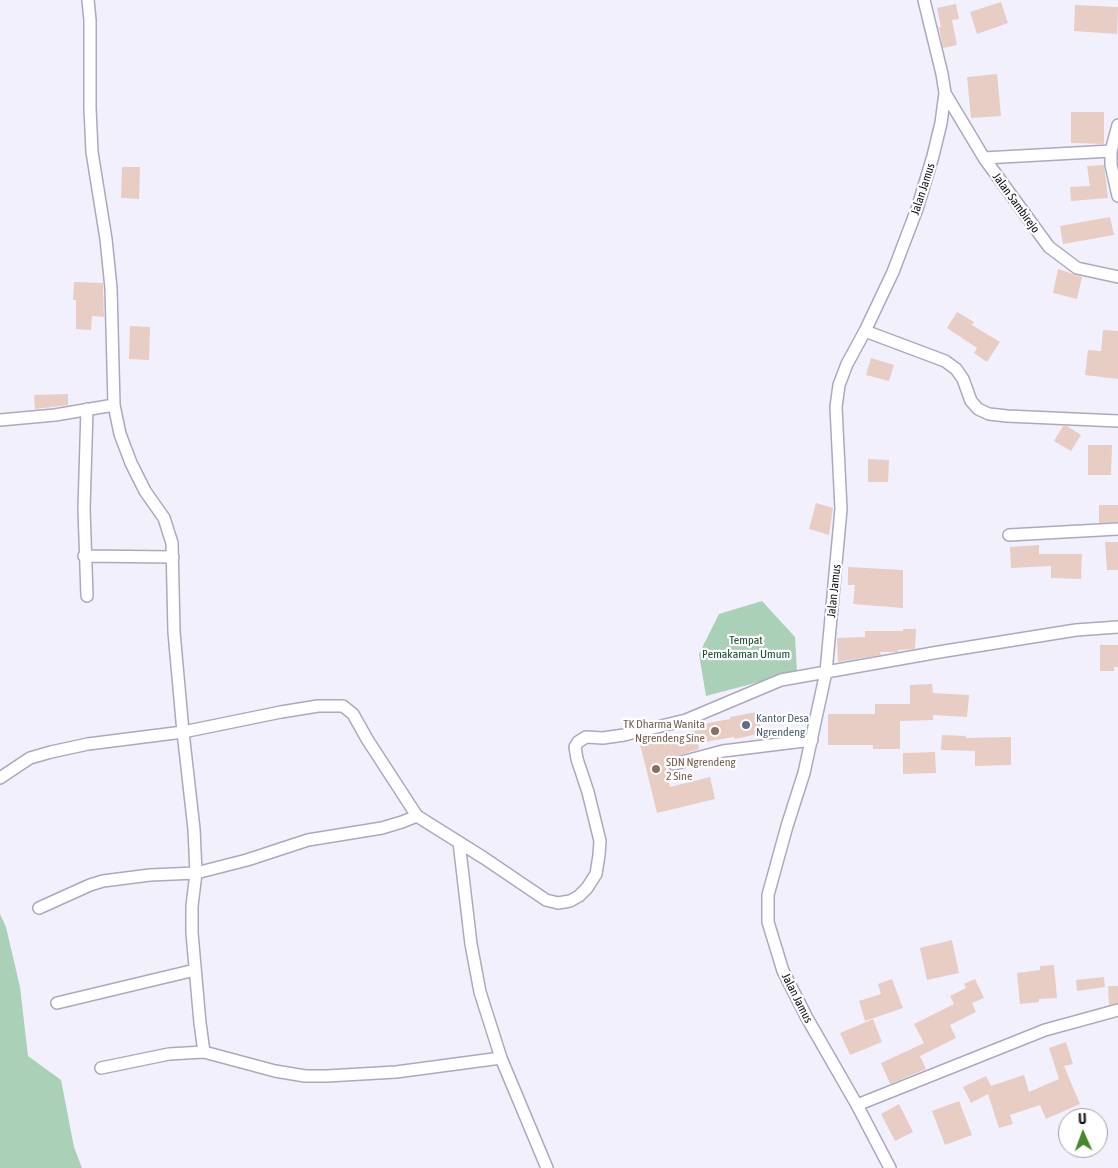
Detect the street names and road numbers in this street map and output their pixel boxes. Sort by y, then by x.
street label: Jalan Jamus [908,161,938,217]
street label: Jalan Sambirejo [989,170,1043,236]
street label: Jalan Jamus [824,564,844,618]
street label: Jalan Jamus [778,971,816,1025]

